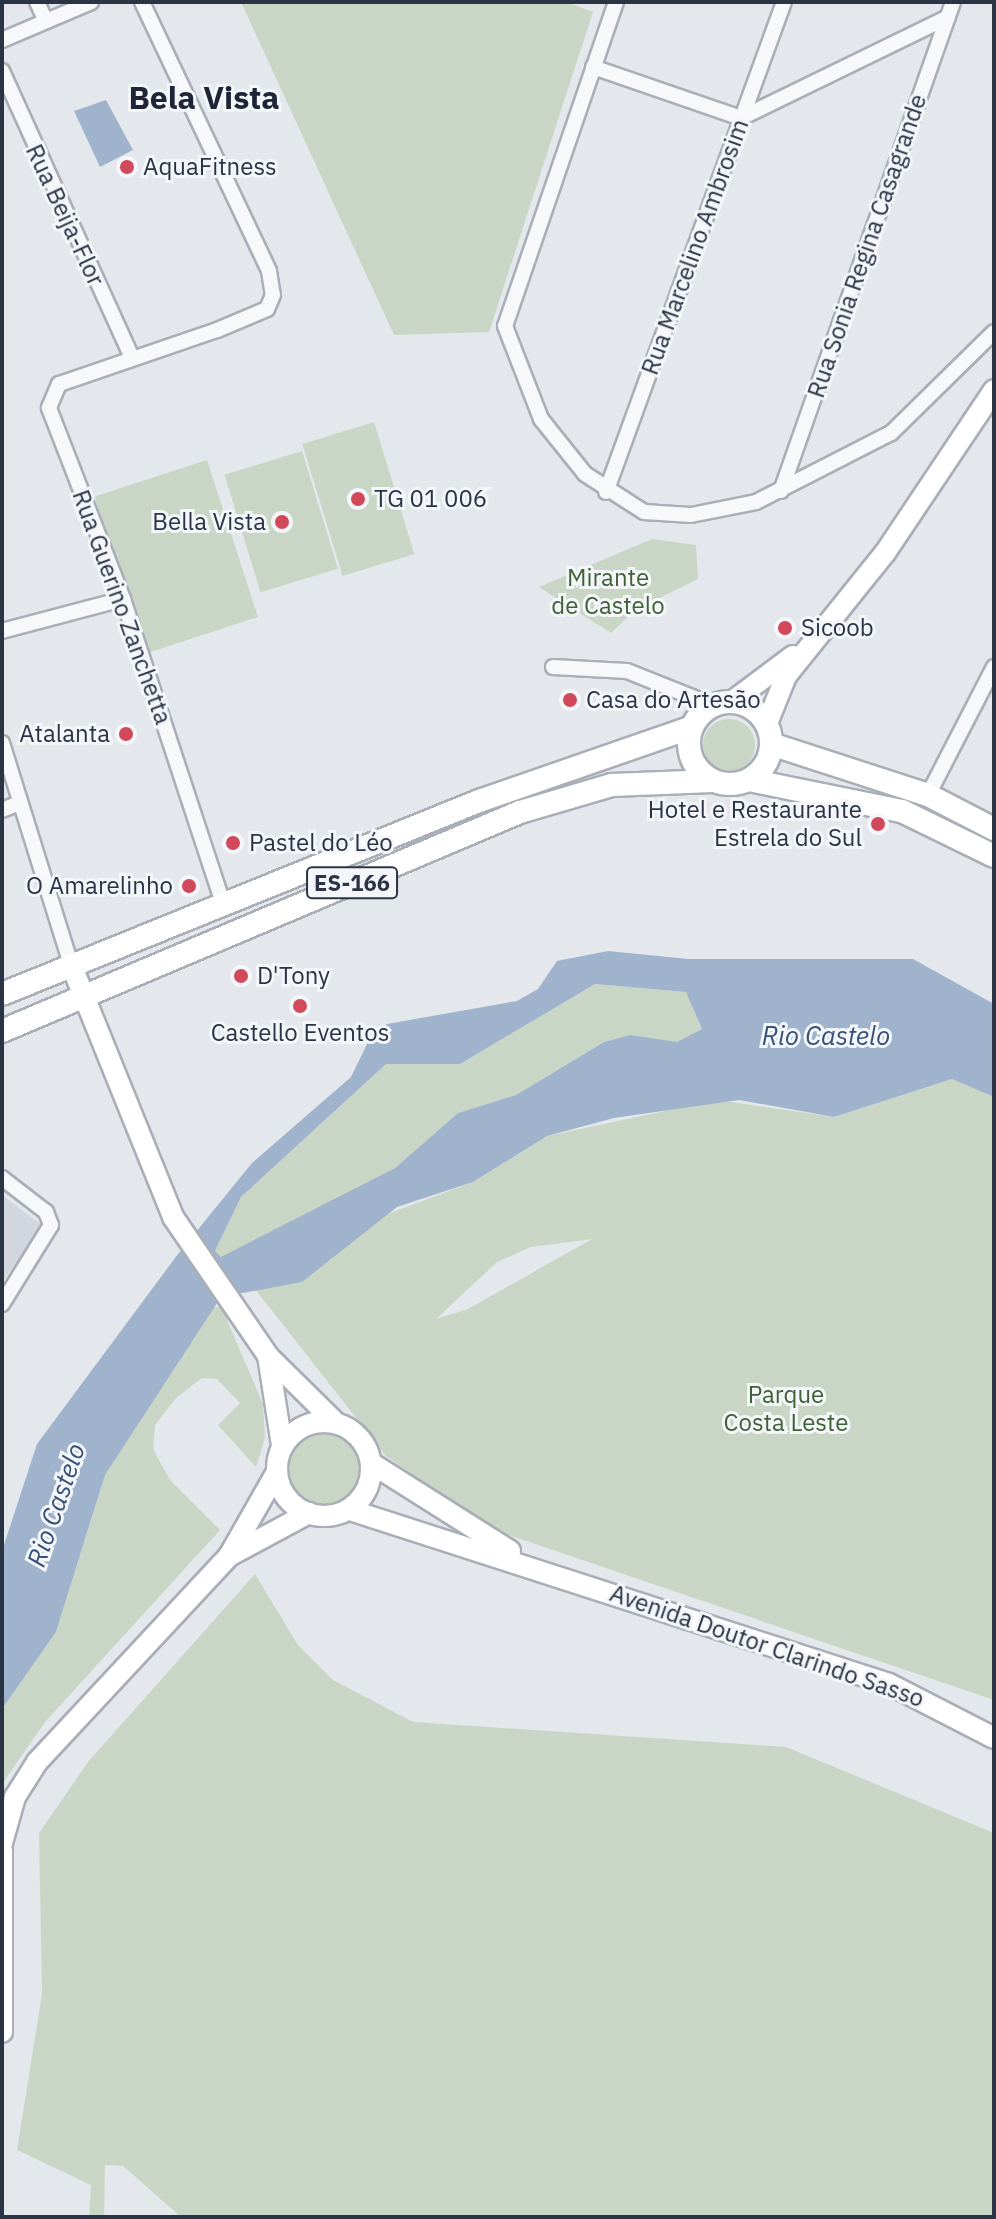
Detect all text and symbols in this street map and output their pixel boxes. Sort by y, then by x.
district label: Bela Vista [128,78,280,116]
street label: Rua Sonia Regina Casagrande [801,90,933,402]
street label: Rua Marcelino Ambrosim [635,115,755,379]
street label: Rua Beija-Flor [20,140,110,290]
place label: AquaFitness [143,153,277,181]
marker: AquaFitness [118,158,136,176]
place label: TG 01 006 [374,485,487,513]
street label: Rua Guerino Zanchetta [66,486,178,728]
marker: TG 01 006 [349,490,367,508]
place label: Bella Vista [152,508,266,536]
marker: Bella Vista [273,513,291,531]
park label: Mirante de Castelo [551,564,665,620]
place label: Sicoob [801,614,874,642]
marker: Sicoob [776,619,794,637]
place label: Casa do Artesão [586,686,761,714]
marker: Casa do Artesão [561,691,579,709]
place label: Atalanta [19,720,110,748]
marker: Atalanta [117,725,135,743]
place label: Hotel e Restaurante Estrela do Sul [648,796,862,852]
marker: Hotel e Restaurante Estrela do Sul [869,815,887,833]
place label: Pastel do Léo [249,829,393,857]
marker: Pastel do Léo [224,834,242,852]
road number: ES-166 [306,865,398,901]
place label: O Amarelinho [26,872,173,900]
marker: O Amarelinho [180,877,198,895]
place label: D'Tony [257,962,330,990]
marker: D'Tony [232,967,250,985]
marker: Castello Eventos [291,997,309,1015]
place label: Castello Eventos [211,1019,389,1047]
water label: Rio Castelo [762,1020,890,1052]
park label: Parque Costa Leste [724,1381,848,1437]
water label: Rio Castelo [20,1439,92,1571]
street label: Avenida Doutor Clarindo Sasso [606,1579,928,1713]

